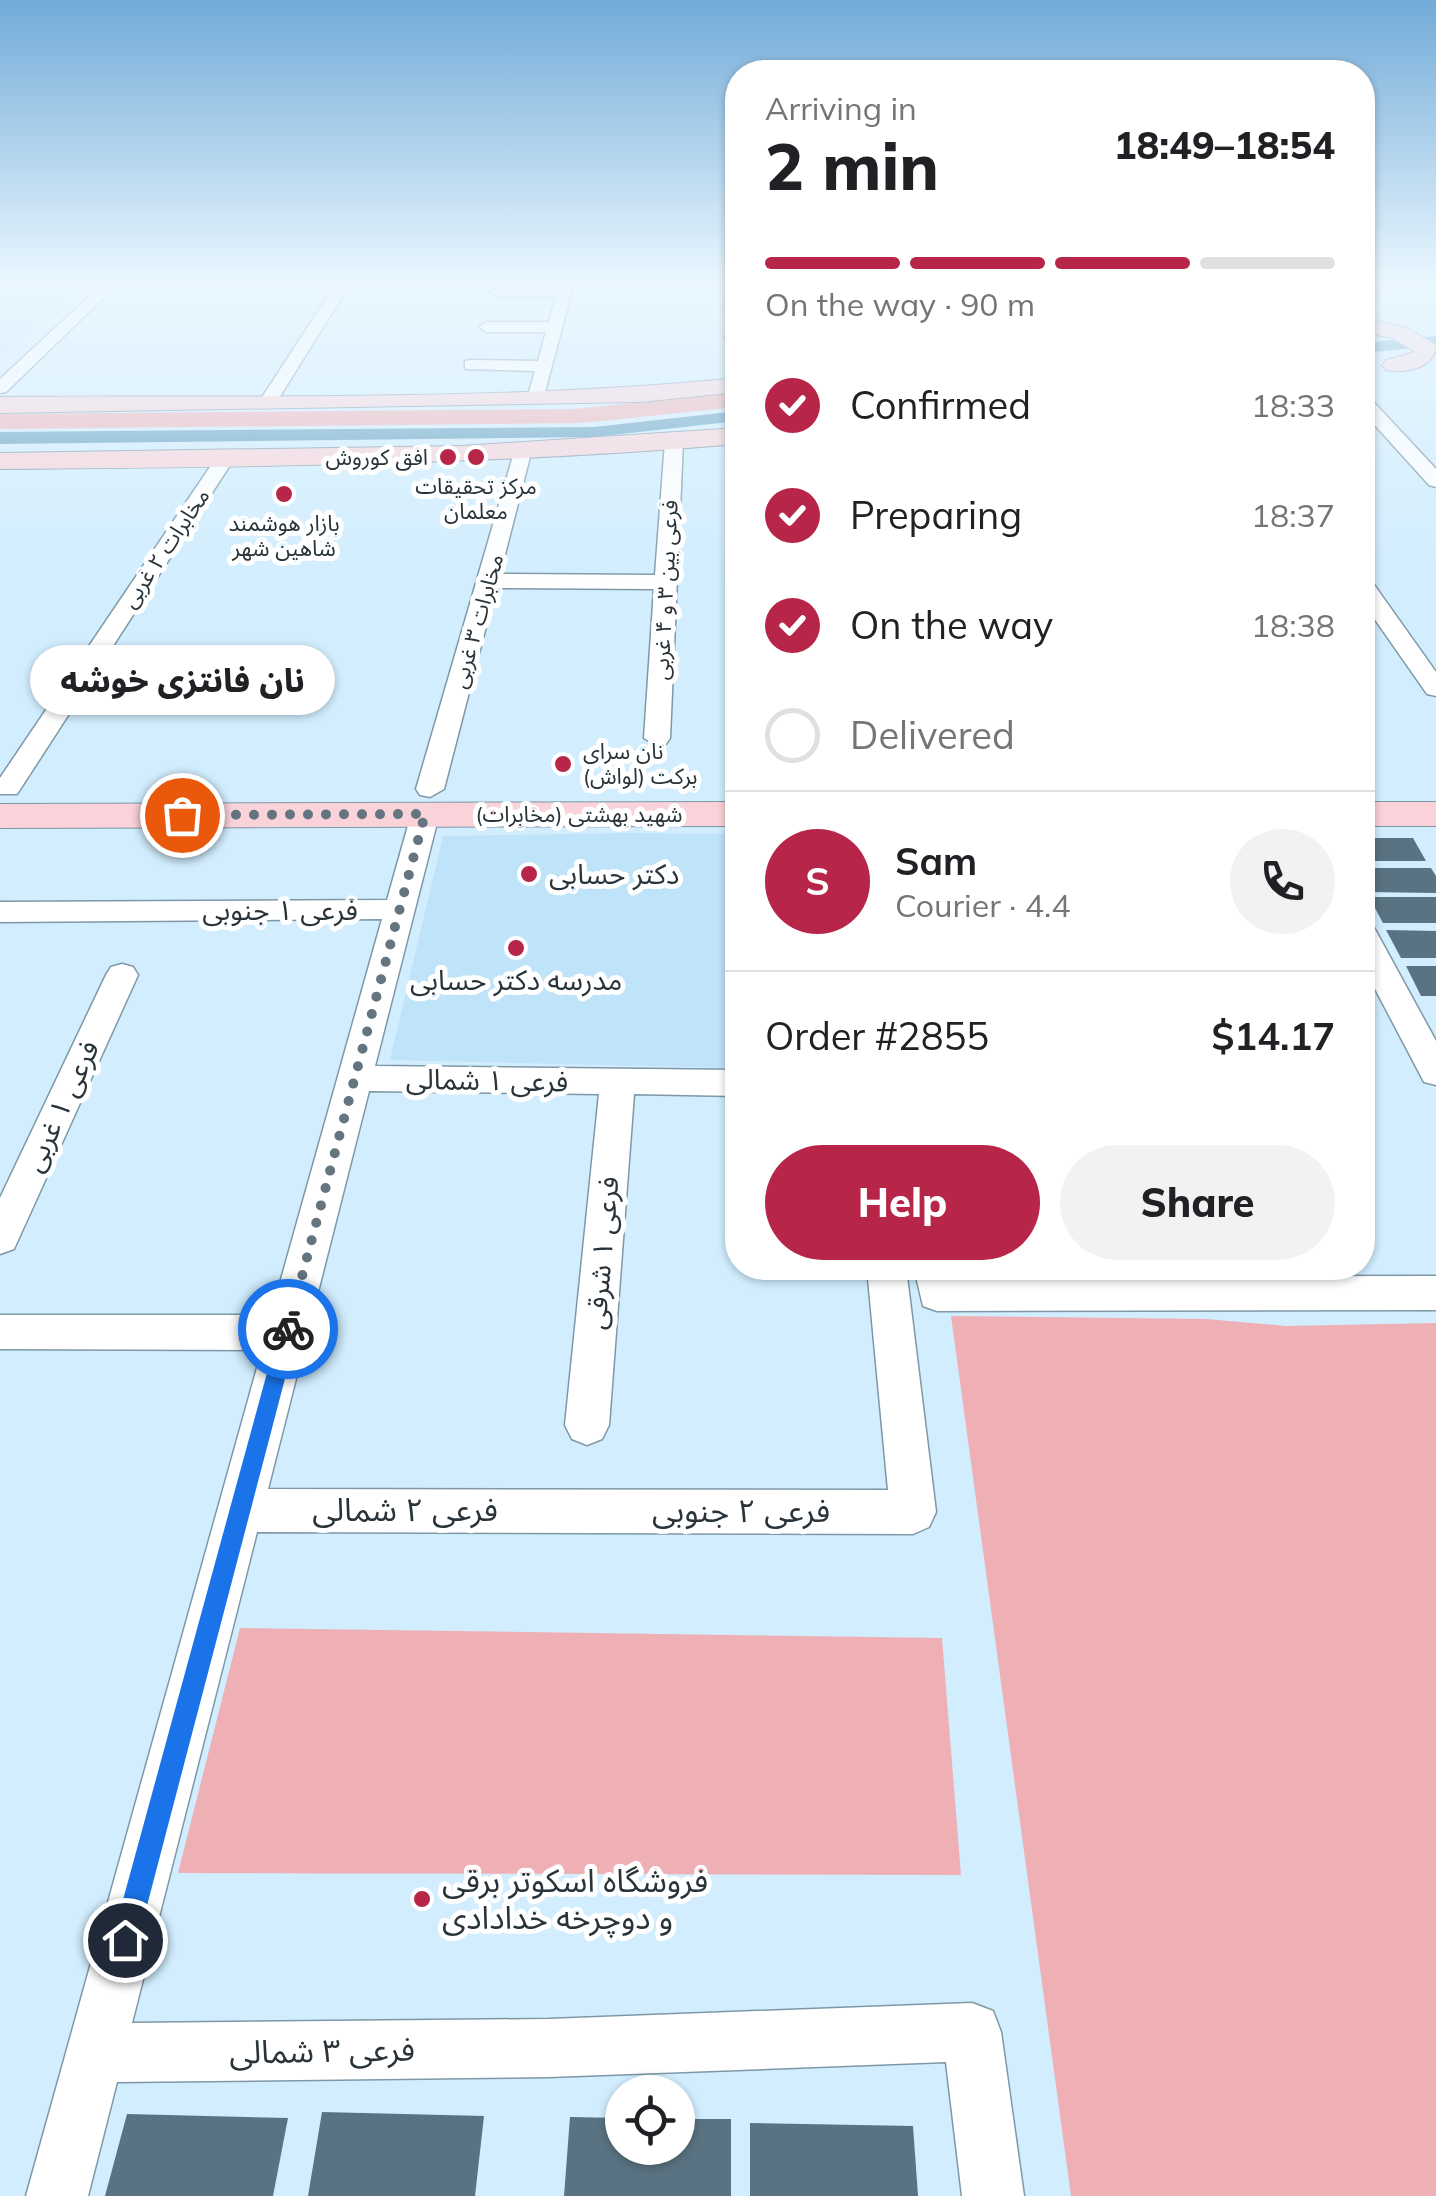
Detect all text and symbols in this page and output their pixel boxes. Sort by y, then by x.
text: Arriving in [765,88,917,128]
text: 18:49–18:54 [1114,121,1335,169]
text: 2 min [765,125,939,206]
text: On the way · 90 m [765,284,1035,324]
icon: check [765,378,820,433]
text: Confirmed [850,381,1031,429]
text: 18:33 [1251,385,1335,425]
place label: افق کوروش [325,443,428,471]
marker: افق کوروش [437,446,459,468]
marker: مرکز تحقیقات معلمان [465,446,487,468]
place label: مرکز تحقیقات معلمان [415,472,537,525]
street label: مخابرات ۲ غربی [115,483,215,613]
marker: بازار هوشمند شاهین شهر [273,483,295,505]
icon: check [765,488,820,543]
text: Preparing [850,491,1022,539]
text: 18:37 [1251,495,1335,535]
street label: فرعی بین ۳ و ۴ غربی [646,499,684,681]
place label: بازار هوشمند شاهین شهر [228,509,340,562]
street label: مخابرات ۳ غربی [444,551,510,691]
icon: check [765,598,820,653]
text: On the way [850,601,1053,649]
text: 18:38 [1251,605,1335,645]
callout: نان فانتزی خوشه [29,645,334,715]
text: نان فانتزی خوشه [60,660,305,700]
text: Delivered [850,711,1015,759]
place label: نان سرای برکت (لواش) [583,737,698,790]
marker: نان سرای برکت (لواش) [552,753,574,775]
pin [140,773,225,858]
icon: bag [155,788,210,843]
street label: شهید بهشتی (مخابرات) [475,800,683,828]
button: phone [1230,829,1335,934]
text: Sam [895,837,977,885]
place label: دکتر حسابی [549,856,679,891]
text: S [805,857,830,905]
marker: دکتر حسابی [518,863,540,885]
text: Courier · 4.4 [895,885,1071,925]
street label: فرعی ۱ جنوبی [202,892,358,927]
marker: مدرسه دکتر حسابی [505,937,527,959]
place label: مدرسه دکتر حسابی [410,962,622,997]
text: Order #2855 [765,1012,989,1060]
text: $14.17 [1212,1012,1335,1060]
street label: فرعی ۱ غربی [15,1035,106,1177]
street label: فرعی ۱ شمالی [406,1061,569,1098]
button: Help [765,1145,1040,1260]
button: Share [1060,1145,1335,1260]
street label: فرعی ۱ شرقی [577,1175,626,1331]
courier [238,1279,338,1379]
icon: bike [261,1302,316,1357]
street label: فرعی ۲ شمالی [312,1489,498,1529]
street label: فرعی ۲ جنوبی [652,1490,830,1530]
place label: فروشگاه اسکوتر برقی و دوچرخه خدادادی [442,1860,708,1938]
marker: فروشگاه اسکوتر برقی و دوچرخه خدادادی [411,1888,433,1910]
pin [83,1898,168,1983]
icon: home [98,1913,153,1968]
street label: فرعی ۳ شمالی [229,2028,415,2072]
map controls [605,2075,695,2165]
button: locate [605,2075,695,2165]

